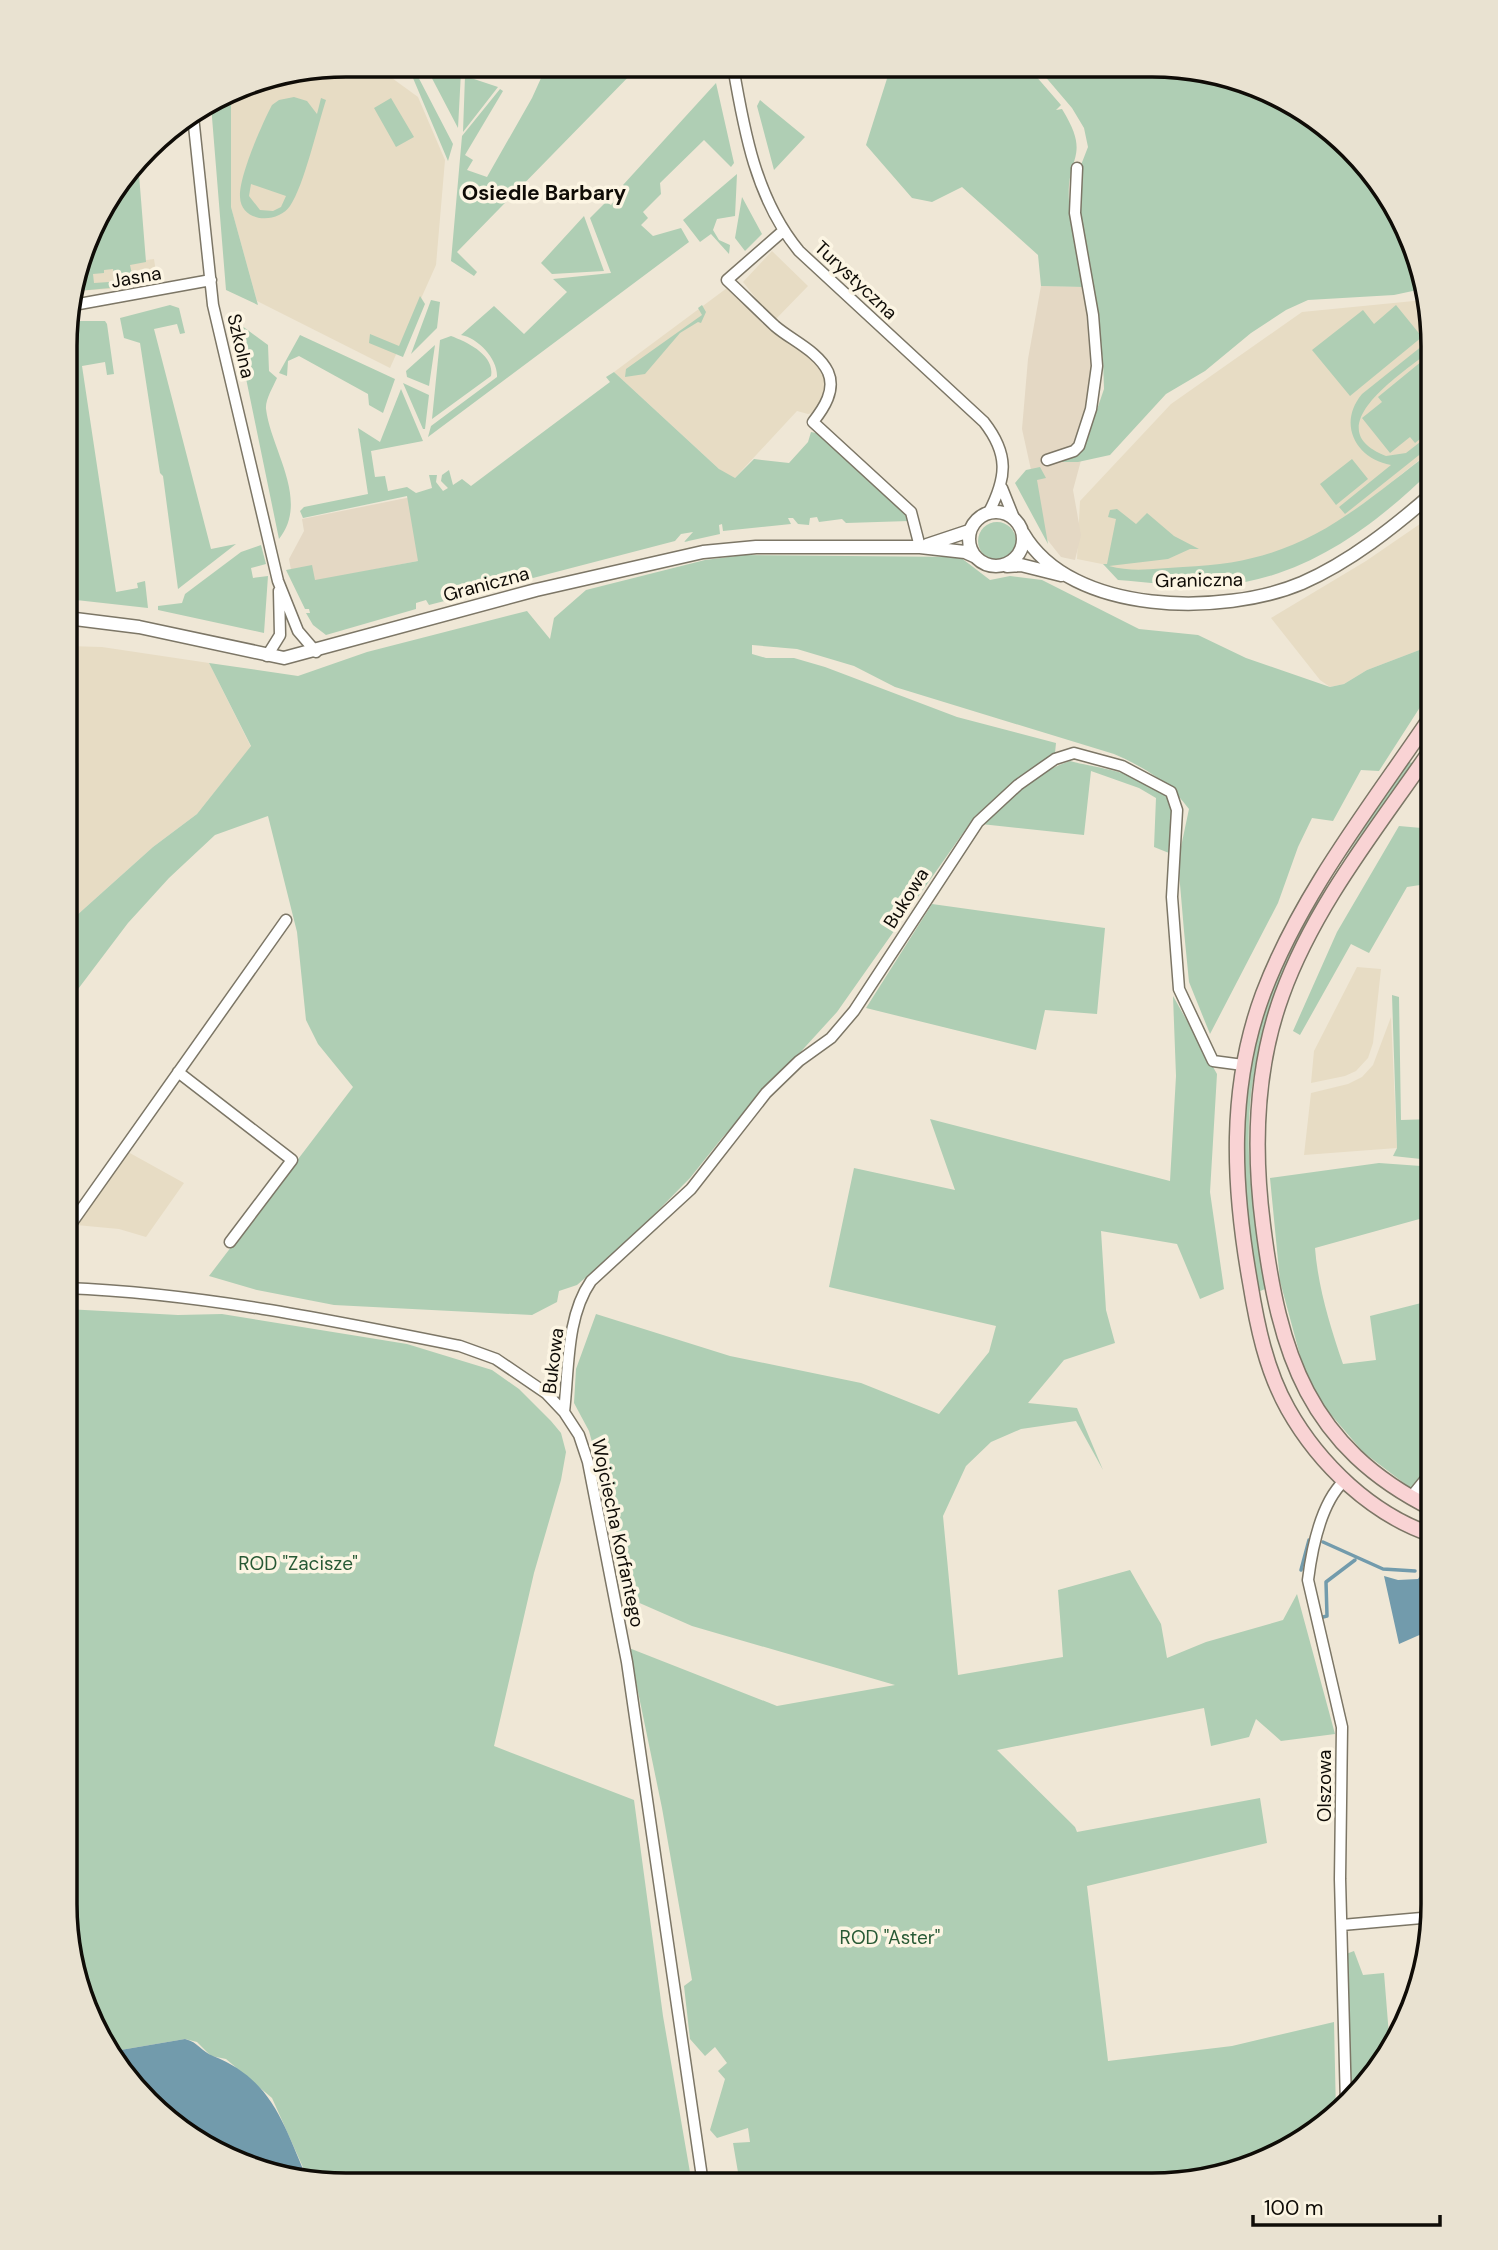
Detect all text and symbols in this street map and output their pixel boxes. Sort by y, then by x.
district label: Osiedle Barbary [462,179,627,207]
street label: Turystyczna [809,235,903,325]
street label: Jasna [109,260,163,294]
street label: Szkolna [221,311,261,381]
street label: Graniczna [440,561,532,607]
street label: Graniczna [1155,567,1243,593]
street label: Bukowa [878,863,934,933]
street label: Bukowa [537,1326,569,1396]
street label: Wojciecha Korfantego [586,1436,650,1630]
park label: ROD "Zacisze" [238,1551,358,1576]
street label: Olszowa [1312,1750,1337,1822]
park label: ROD "Aster" [840,1925,940,1950]
scale bar [1253,2184,1440,2228]
text: 100 m [1264,2194,1324,2222]

